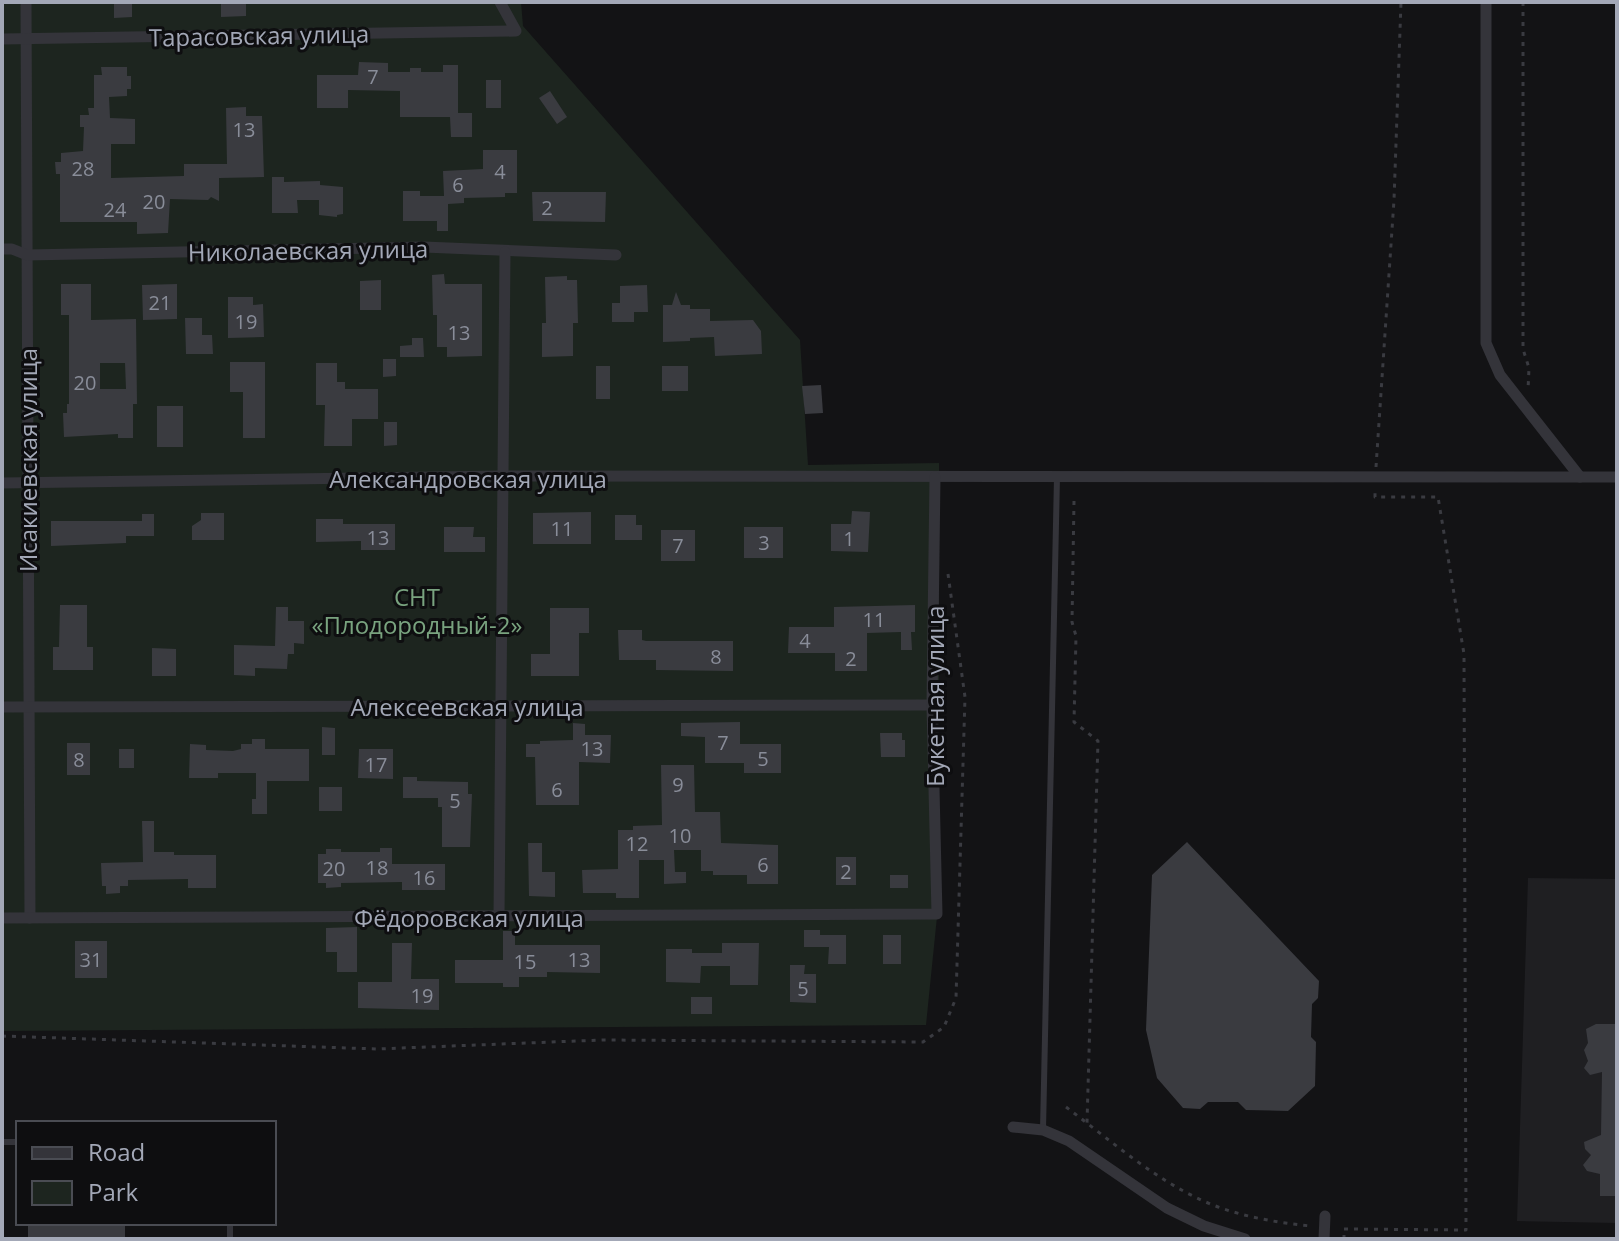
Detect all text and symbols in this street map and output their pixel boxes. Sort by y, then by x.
street label: Тарасовская улица [149,17,369,53]
house number: 7 [367,63,379,90]
house number: 13 [233,116,255,143]
house number: 28 [72,155,94,182]
house number: 4 [494,158,506,185]
house number: 6 [452,171,464,198]
house number: 20 [143,188,165,215]
house number: 2 [541,194,553,221]
house number: 24 [104,196,127,223]
street label: Николаевская улица [188,231,428,269]
house number: 21 [149,289,171,316]
house number: 19 [235,308,257,335]
house number: 13 [448,319,470,346]
street label: Исакиевская улица [11,348,44,572]
house number: 20 [74,369,96,396]
street label: Александровская улица [329,462,607,495]
house number: 11 [551,515,573,542]
house number: 13 [367,524,389,551]
house number: 1 [843,525,855,552]
house number: 3 [758,529,770,556]
house number: 7 [672,532,684,559]
park label: СНТ «Плодородный-2» [312,580,522,641]
street label: Букетная улица [918,605,951,787]
house number: 11 [863,606,885,633]
house number: 4 [799,627,811,654]
house number: 8 [710,643,722,670]
house number: 2 [845,645,857,672]
street label: Алексеевская улица [350,690,584,723]
house number: 7 [717,729,729,756]
house number: 13 [581,735,603,762]
house number: 5 [757,745,769,772]
house number: 8 [73,746,85,773]
house number: 17 [365,751,387,778]
house number: 9 [672,771,684,798]
house number: 6 [551,776,563,803]
house number: 5 [449,787,461,814]
house number: 10 [669,822,691,849]
house number: 12 [626,830,648,857]
house number: 6 [757,851,769,878]
house number: 18 [366,854,388,881]
house number: 20 [323,855,345,882]
house number: 2 [840,858,852,885]
house number: 16 [413,864,435,891]
street label: Фёдоровская улица [354,901,584,934]
house number: 31 [80,946,102,973]
house number: 13 [568,946,590,973]
house number: 15 [514,948,536,975]
house number: 5 [797,975,809,1002]
house number: 19 [411,982,433,1009]
legend [16,1121,276,1225]
text: Road [88,1135,145,1168]
text: Park [88,1175,139,1208]

